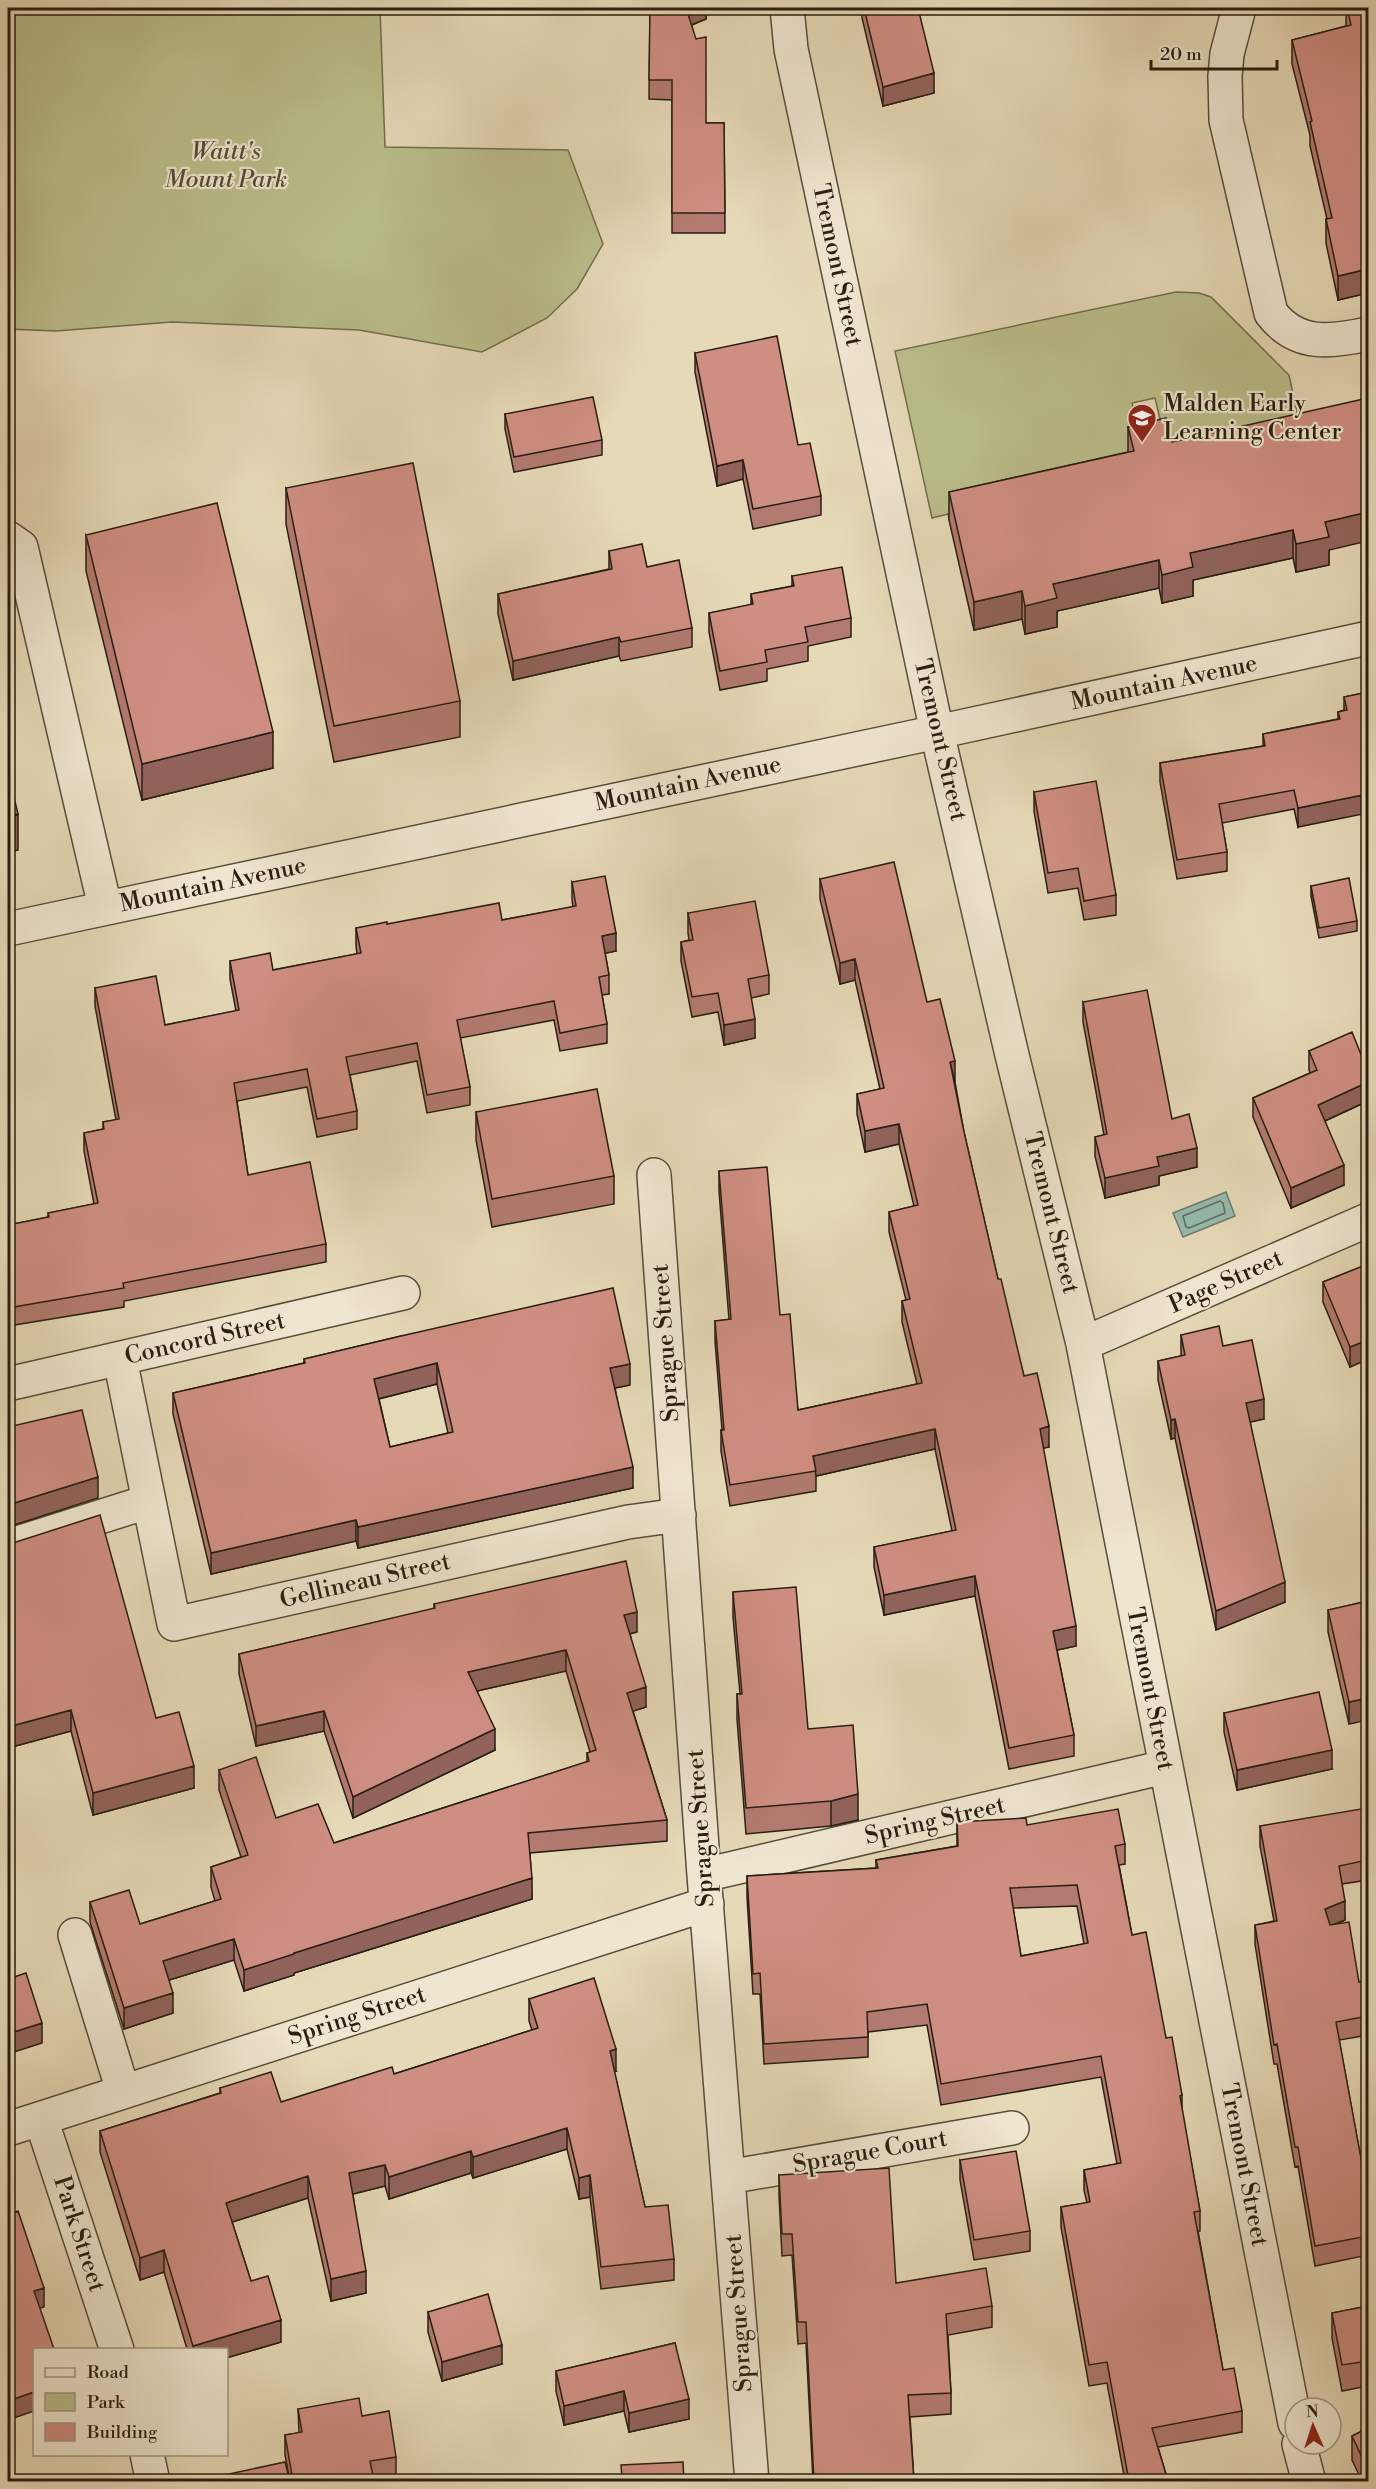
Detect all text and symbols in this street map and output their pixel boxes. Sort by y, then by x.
scale bar [1151,33,1277,71]
text: 20 m [1160,43,1202,66]
park label: Waitt's Mount Park [165,137,287,195]
street label: Tremont Street [805,181,869,350]
place label: Malden Early Learning Center [1163,389,1342,447]
school or university icon: Malden Early Learning Center [1126,402,1158,444]
street label: Mountain Avenue [1068,649,1260,717]
street label: Tremont Street [907,656,973,825]
street label: Mountain Avenue [592,750,784,818]
street label: Mountain Avenue [117,851,309,919]
street label: Tremont Street [1016,1129,1086,1297]
street label: Page Street [1164,1243,1288,1320]
street label: Sprague Street [645,1262,686,1423]
street label: Concord Street [122,1306,289,1372]
street label: Gellineau Street [277,1547,454,1615]
street label: Tremont Street [1119,1605,1181,1774]
street label: Sprague Street [680,1747,721,1908]
street label: Spring Street [862,1790,1009,1852]
street label: Spring Street [284,1979,430,2052]
street label: Tremont Street [1213,2081,1275,2250]
street label: Sprague Court [790,2124,950,2180]
street label: Park Street [46,2172,112,2296]
street label: Sprague Street [718,2232,759,2393]
legend [33,2348,228,2456]
text: Road [87,2361,130,2384]
text: Park [87,2391,126,2414]
north arrow [1283,2396,1343,2456]
text: N [1305,2402,1319,2422]
text: Building [86,2421,158,2444]

